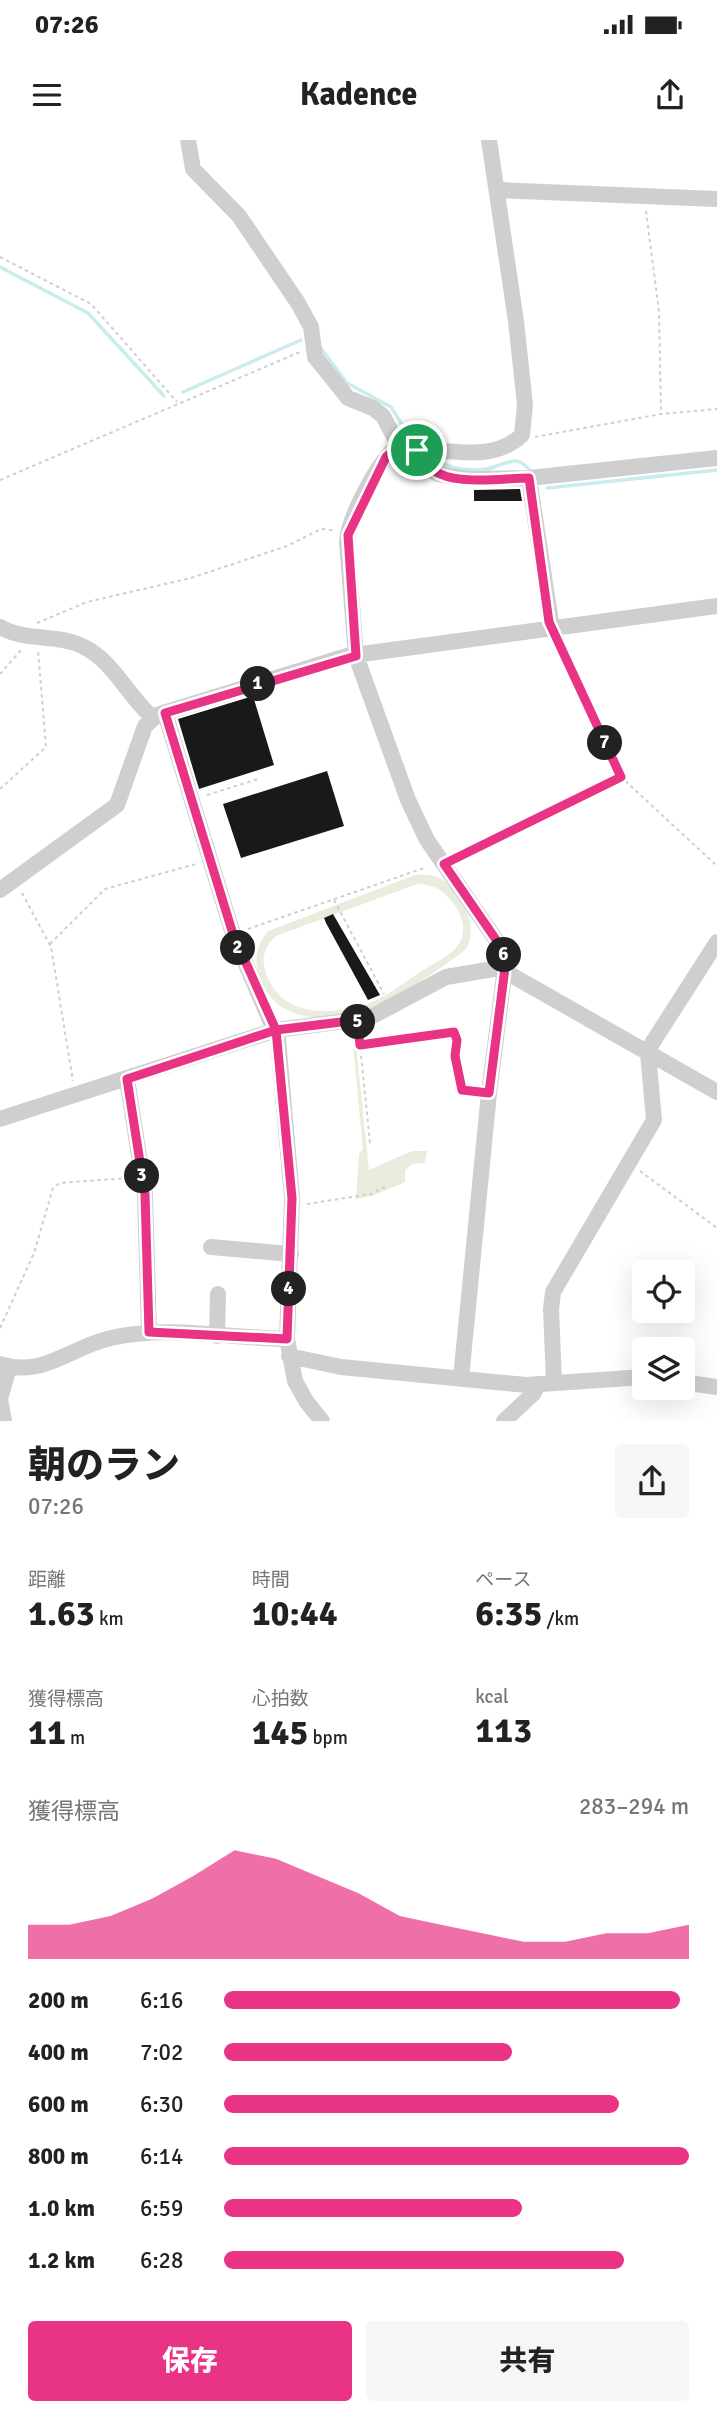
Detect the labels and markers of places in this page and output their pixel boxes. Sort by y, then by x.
pin [387,420,447,480]
pin: 1 [240,666,276,702]
pin: 7 [588,726,622,760]
pin: 2 [220,930,256,966]
pin: 6 [486,938,522,972]
pin: 5 [340,1004,376,1040]
pin: 3 [124,1158,160,1194]
pin: 4 [272,1272,306,1306]

